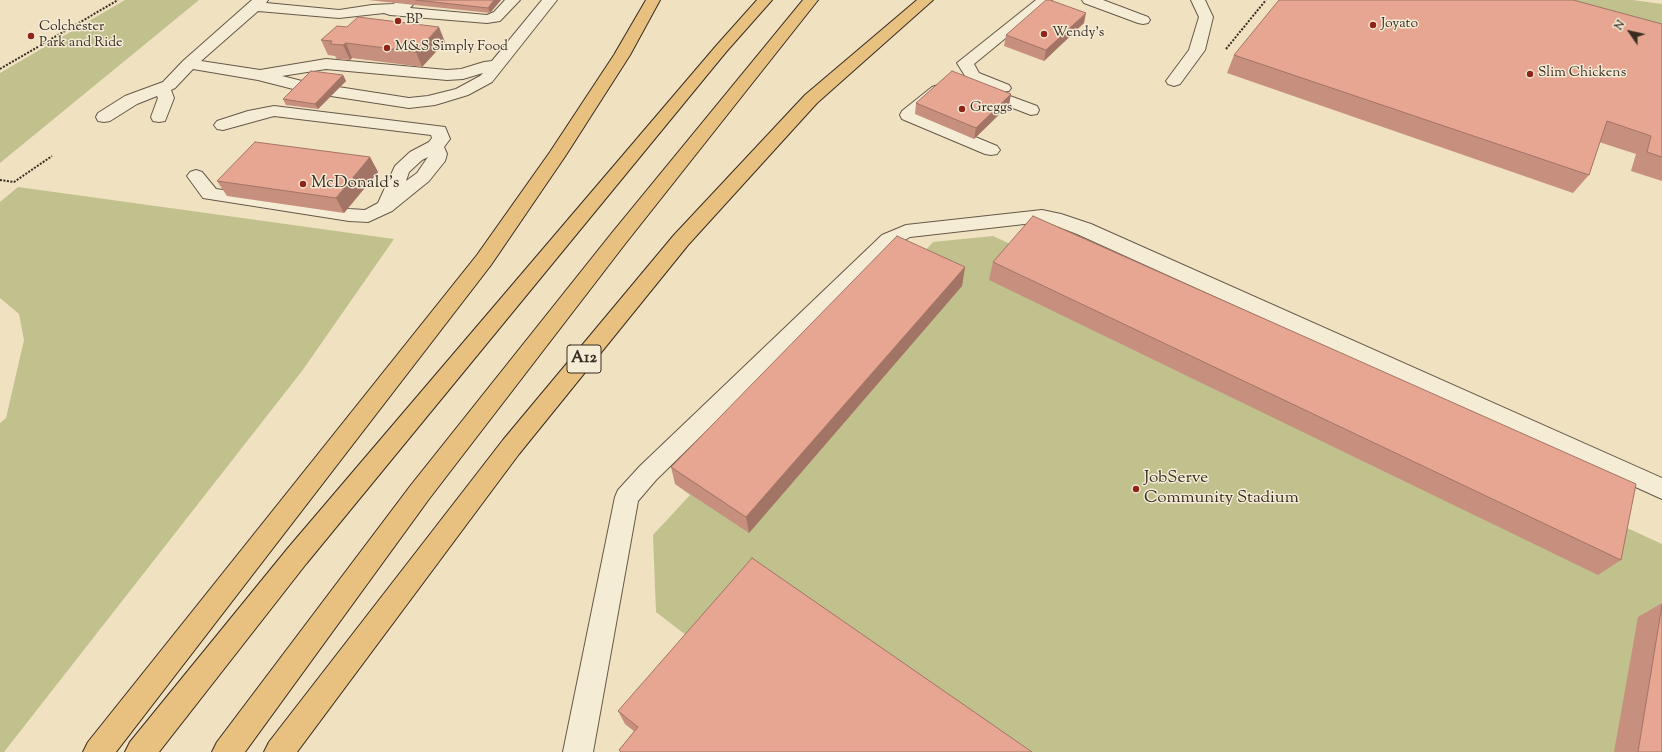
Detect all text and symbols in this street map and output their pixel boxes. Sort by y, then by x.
north arrow [1610,12,1650,52]
place label: BP [406,13,423,29]
marker: BP [393,16,403,26]
place label: Joyato [1381,17,1418,33]
text: N [1611,17,1629,33]
place label: Colchester Park and Ride [39,20,122,52]
marker: Joyato [1368,20,1378,30]
place label: Wendy's [1052,26,1104,42]
marker: Wendy's [1039,29,1049,39]
marker: Colchester Park and Ride [26,31,36,41]
place label: M&S Simply Food [395,40,508,56]
marker: M&S Simply Food [382,43,392,53]
place label: Slim Chickens [1538,66,1626,82]
marker: Slim Chickens [1525,69,1535,79]
place label: Greggs [970,101,1012,117]
marker: Greggs [957,104,967,114]
place label: McDonald's [311,174,399,194]
marker: McDonald's [298,179,308,189]
road number: A12 [567,345,601,373]
place label: JobServe Community Stadium [1144,469,1299,509]
marker: JobServe Community Stadium [1131,484,1141,494]

